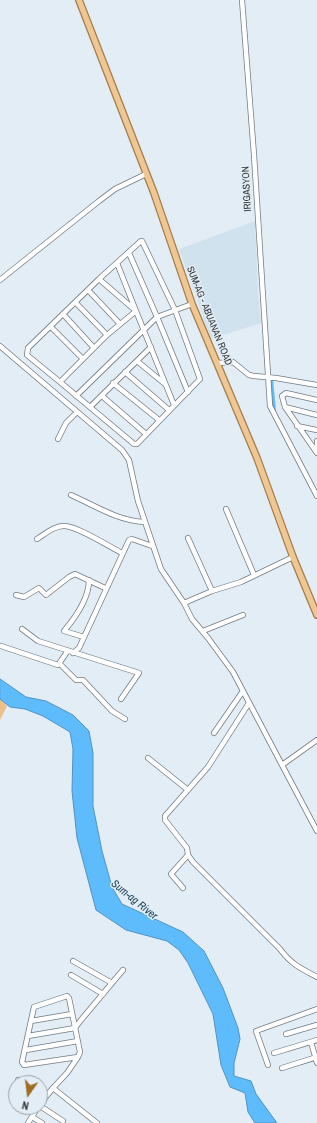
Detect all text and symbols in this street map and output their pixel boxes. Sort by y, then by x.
street label: IRIGASYON [240,166,254,212]
street label: SUM-AG - ABUANAN ROAD [184,265,234,367]
water label: Sum-ag River [108,877,160,923]
north arrow [8,1075,48,1115]
text: N [20,1098,30,1113]

